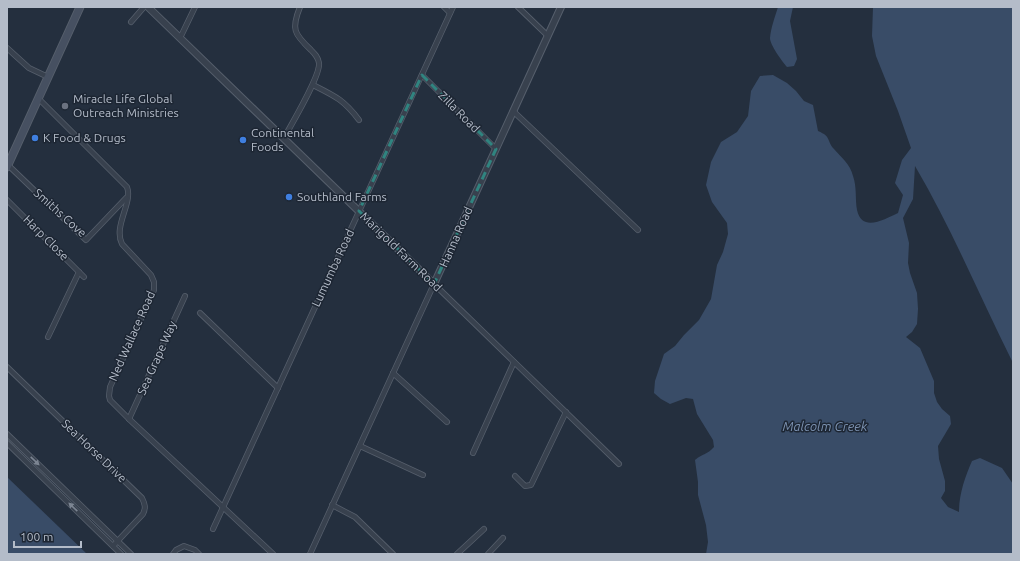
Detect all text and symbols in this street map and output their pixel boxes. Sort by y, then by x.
street label: Zilla Road [436,88,483,135]
place label: Miracle Life Global Outreach Ministries [73,92,179,119]
marker: Miracle Life Global Outreach Ministries [60,101,70,111]
place label: Continental Foods [251,126,314,153]
place label: K Food & Drugs [43,131,126,144]
marker: K Food & Drugs [30,133,40,143]
marker: Continental Foods [238,135,248,145]
street label: Smiths Cove [32,186,89,240]
place label: Southland Farms [297,190,387,203]
marker: Southland Farms [284,192,294,202]
street label: Hanna Road [436,205,475,269]
street label: Marigold Farm Road [358,209,445,294]
street label: Harp Close [21,212,72,263]
street label: Lumumba Road [309,227,356,309]
street label: Ned Wallace Road [106,289,157,383]
street label: Sea Grape Way [134,319,179,397]
street label: Sea Horse Drive [59,417,129,485]
water label: Malcolm Creek [783,419,868,433]
one-way arrow [30,456,40,466]
one-way arrow [68,502,78,512]
scale bar [14,523,81,549]
text: 100 m [20,530,53,543]

